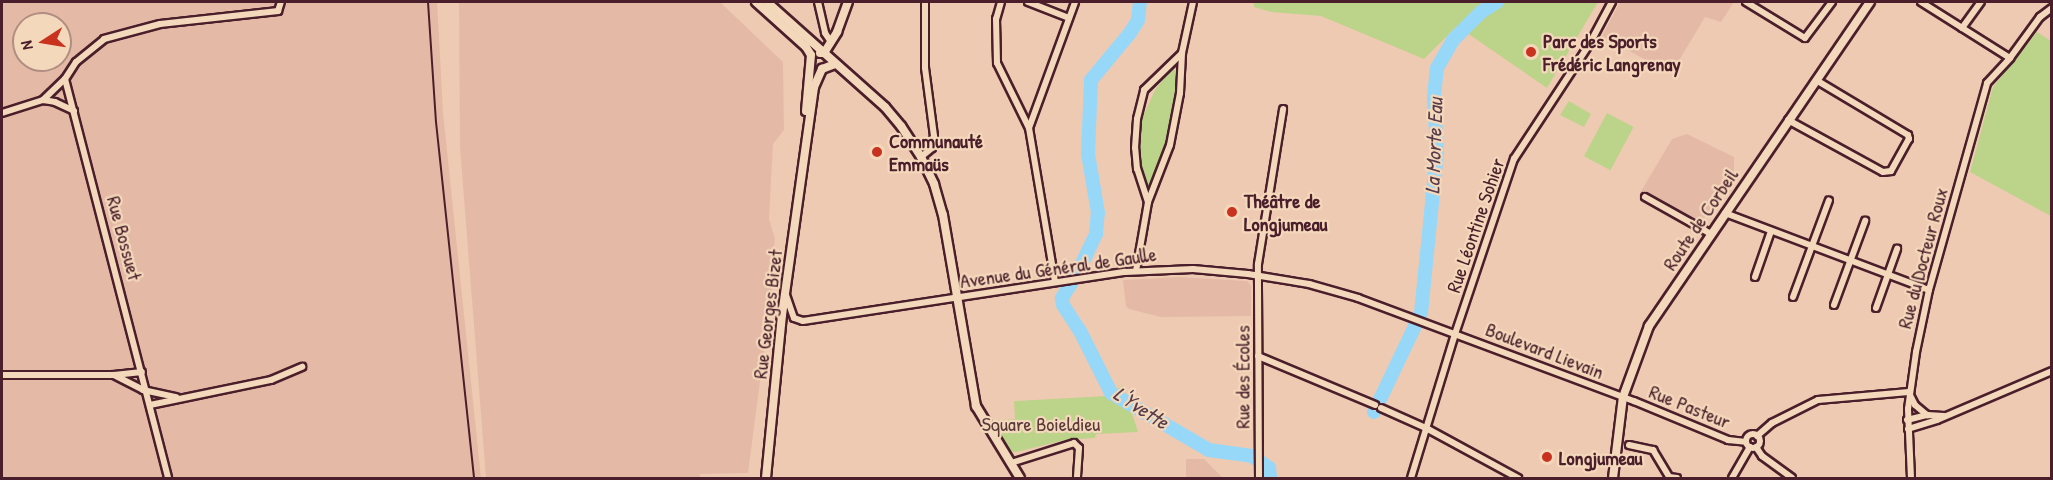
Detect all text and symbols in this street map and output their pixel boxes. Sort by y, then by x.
north arrow [12,12,72,72]
place label: Parc des Sports Frédéric Langrenay [1543,28,1681,75]
text: N [15,39,38,52]
marker: Parc des Sports Frédéric Langrenay [1524,45,1538,59]
water label: La Morte Eau [1420,97,1448,195]
place label: Communauté Emmaüs [889,128,983,175]
marker: Communauté Emmaüs [870,145,884,159]
street label: Rue Léontine Sohier [1441,154,1509,296]
street label: Route de Corbeil [1657,164,1743,274]
street label: Rue du Docteur Roux [1892,185,1952,331]
place label: Théâtre de Longjumeau [1244,189,1328,236]
street label: Rue Bossuet [102,193,148,283]
marker: Théâtre de Longjumeau [1225,205,1239,219]
street label: Avenue du Général de Gaulle [958,241,1158,293]
street label: Rue Georges Bizet [747,248,787,380]
street label: Boulevard Lievain [1483,316,1607,384]
street label: Rue des Écoles [1230,325,1254,429]
street label: Rue Pasteur [1646,379,1734,433]
water label: L'Yvette [1109,381,1173,435]
park label: Square Boieldieu [982,411,1100,435]
place label: Longjumeau [1559,445,1643,469]
marker: Longjumeau [1540,450,1554,464]

